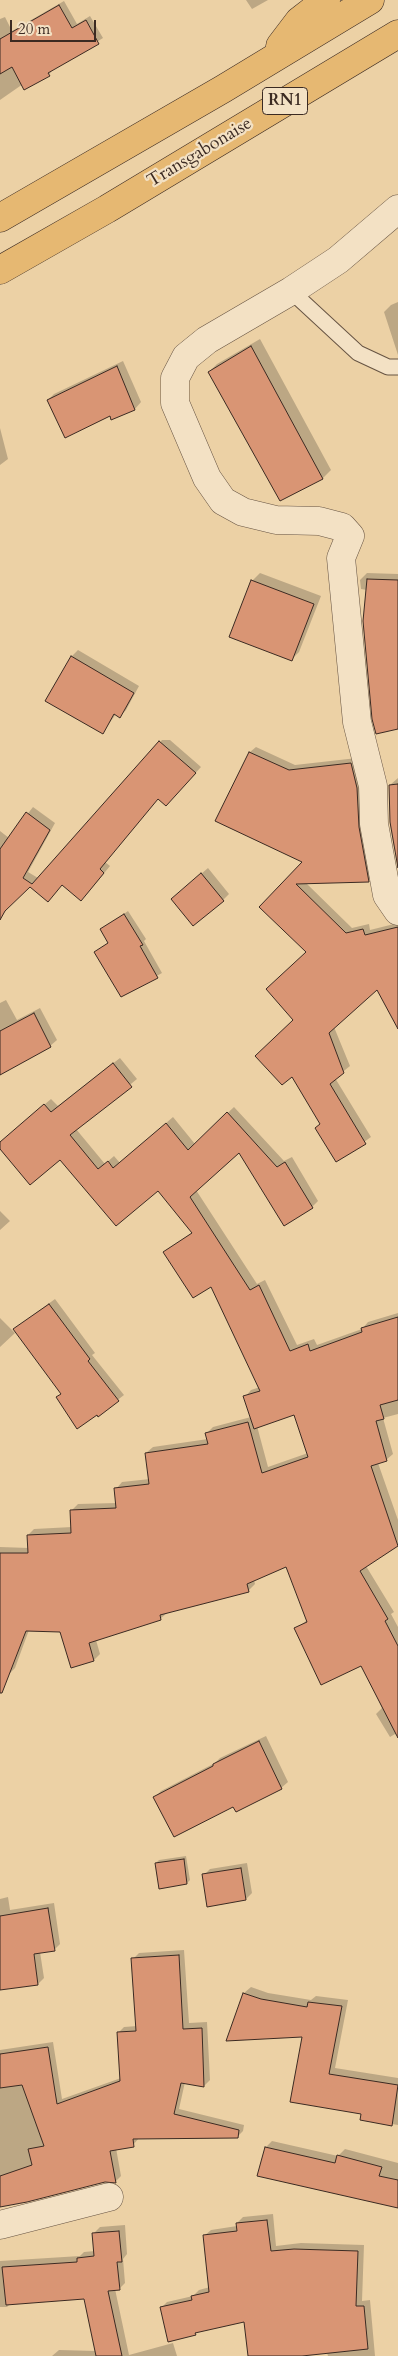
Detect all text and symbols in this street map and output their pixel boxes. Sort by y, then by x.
scale bar [12,10,99,42]
text: 20 m [18,19,50,39]
road number: RN1 [262,88,308,114]
street label: Transgabonaise [144,113,256,193]

